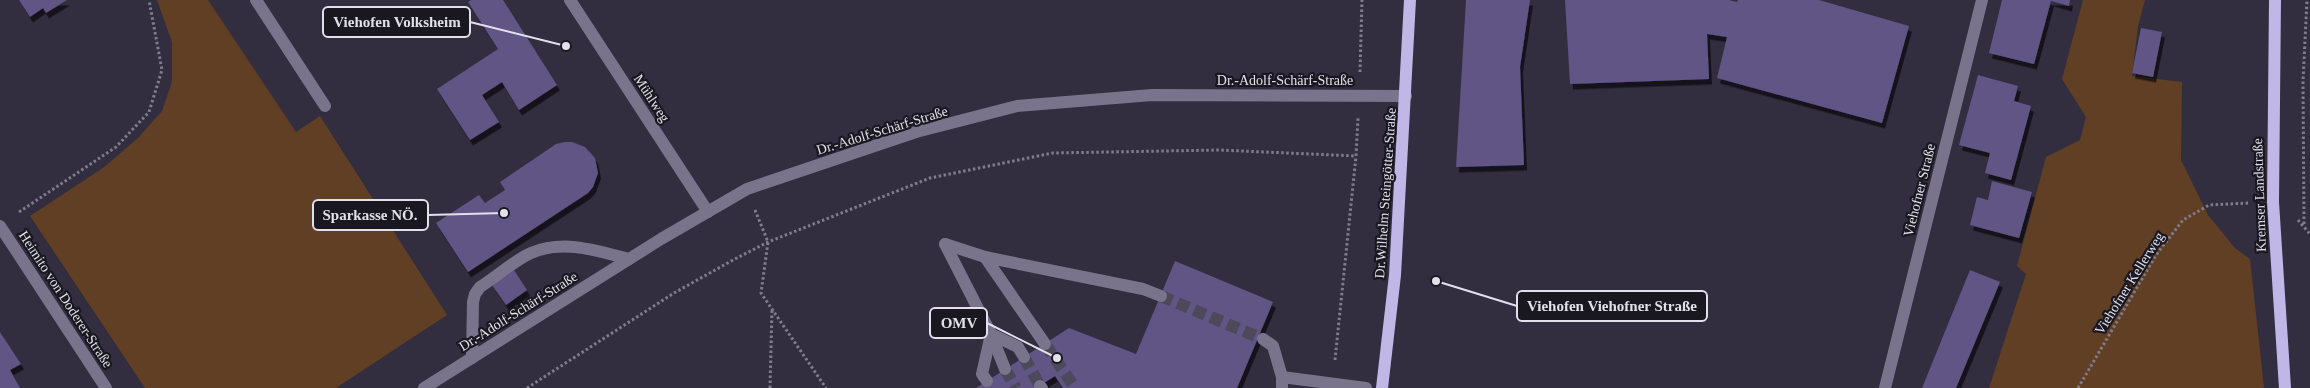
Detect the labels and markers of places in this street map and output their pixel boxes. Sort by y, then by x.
callout: Viehofen Volksheim [323,7,470,37]
callout: Sparkasse NÖ. [313,200,428,230]
callout: Viehofen Viehofner Straße [1517,291,1707,321]
callout: OMV [930,308,987,338]

